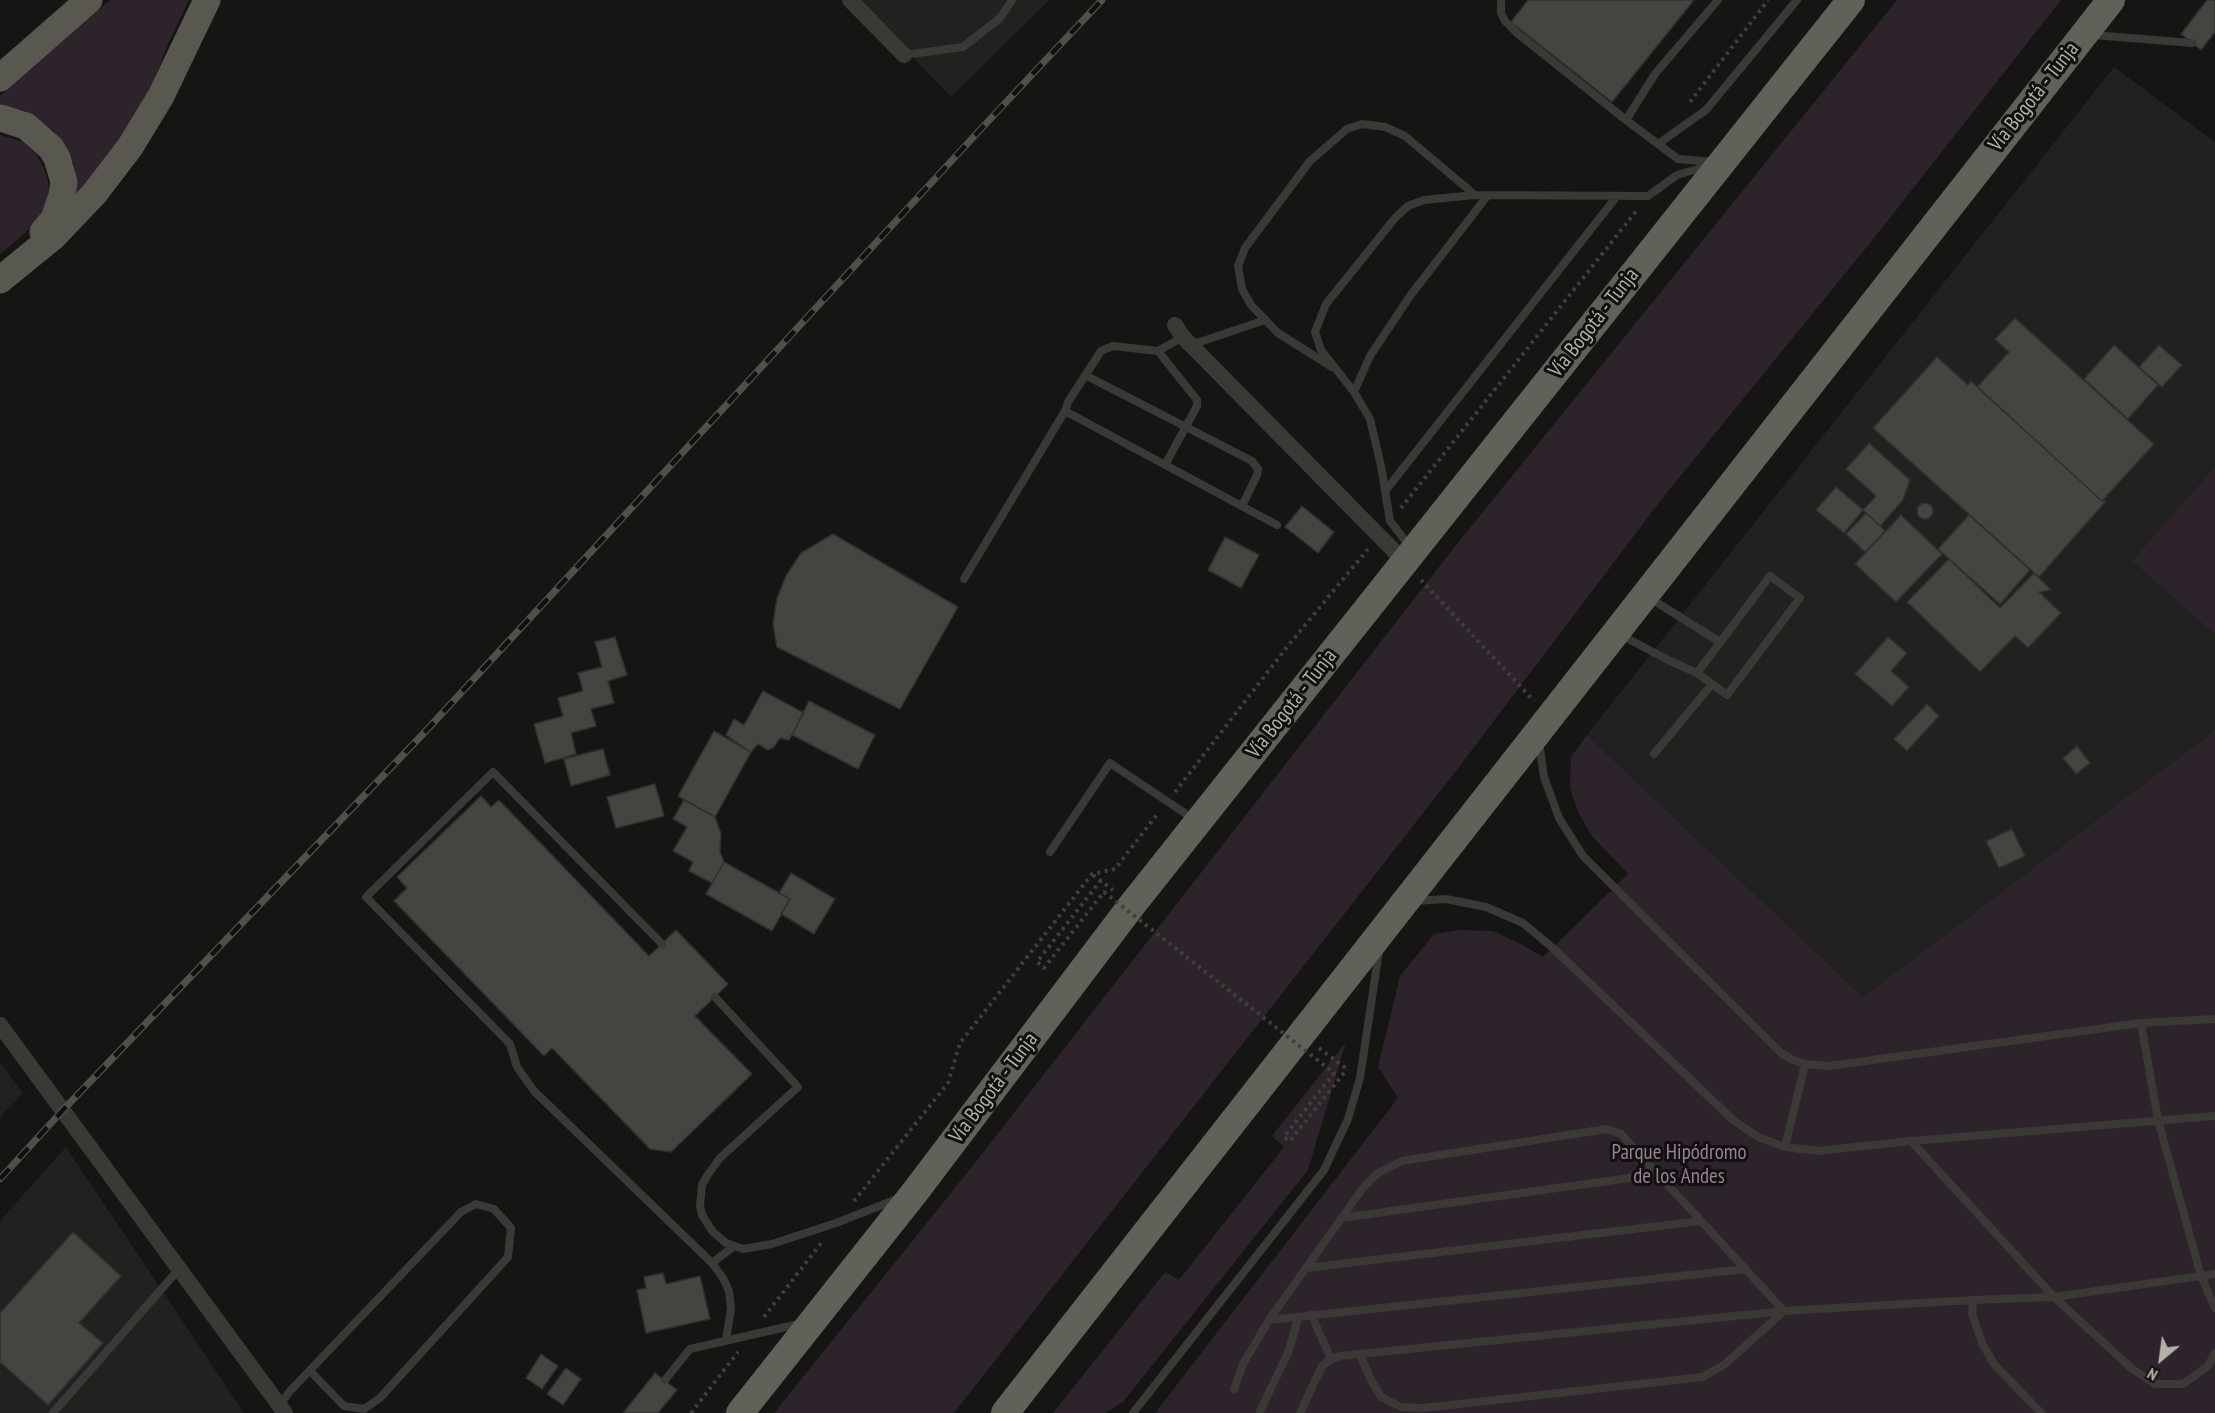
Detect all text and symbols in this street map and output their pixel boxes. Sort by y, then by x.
street label: Vía Bogotá - Tunja [1984,37,2084,157]
street label: Vía Bogotá - Tunja [1544,263,1644,383]
street label: Vía Bogotá - Tunja [1242,644,1342,764]
street label: Vía Bogotá - Tunja [944,1028,1044,1148]
park label: Parque Hipódromo de los Andes [1611,1140,1747,1190]
north arrow [2131,1329,2191,1389]
text: N [2144,1364,2161,1386]

